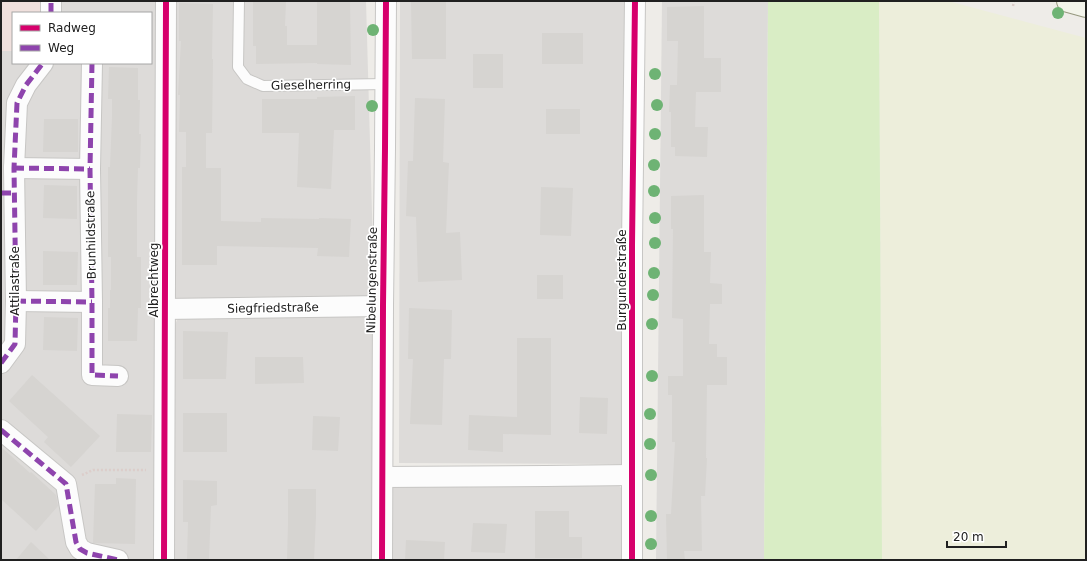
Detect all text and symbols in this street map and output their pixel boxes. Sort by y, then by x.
legend [12,12,152,64]
text: Radweg [48,21,96,35]
text: Weg [48,41,74,55]
street label: Gieselherring [271,77,351,93]
street label: Brunhildstraße [83,191,99,279]
street label: Nibelungenstraße [364,227,380,333]
street label: Burgunderstraße [615,229,629,331]
street label: Albrechtweg [147,243,161,317]
street label: Attilastraße [8,246,22,316]
street label: Siegfriedstraße [227,300,319,316]
scale bar [947,523,1006,549]
text: 20 m [953,530,984,544]

